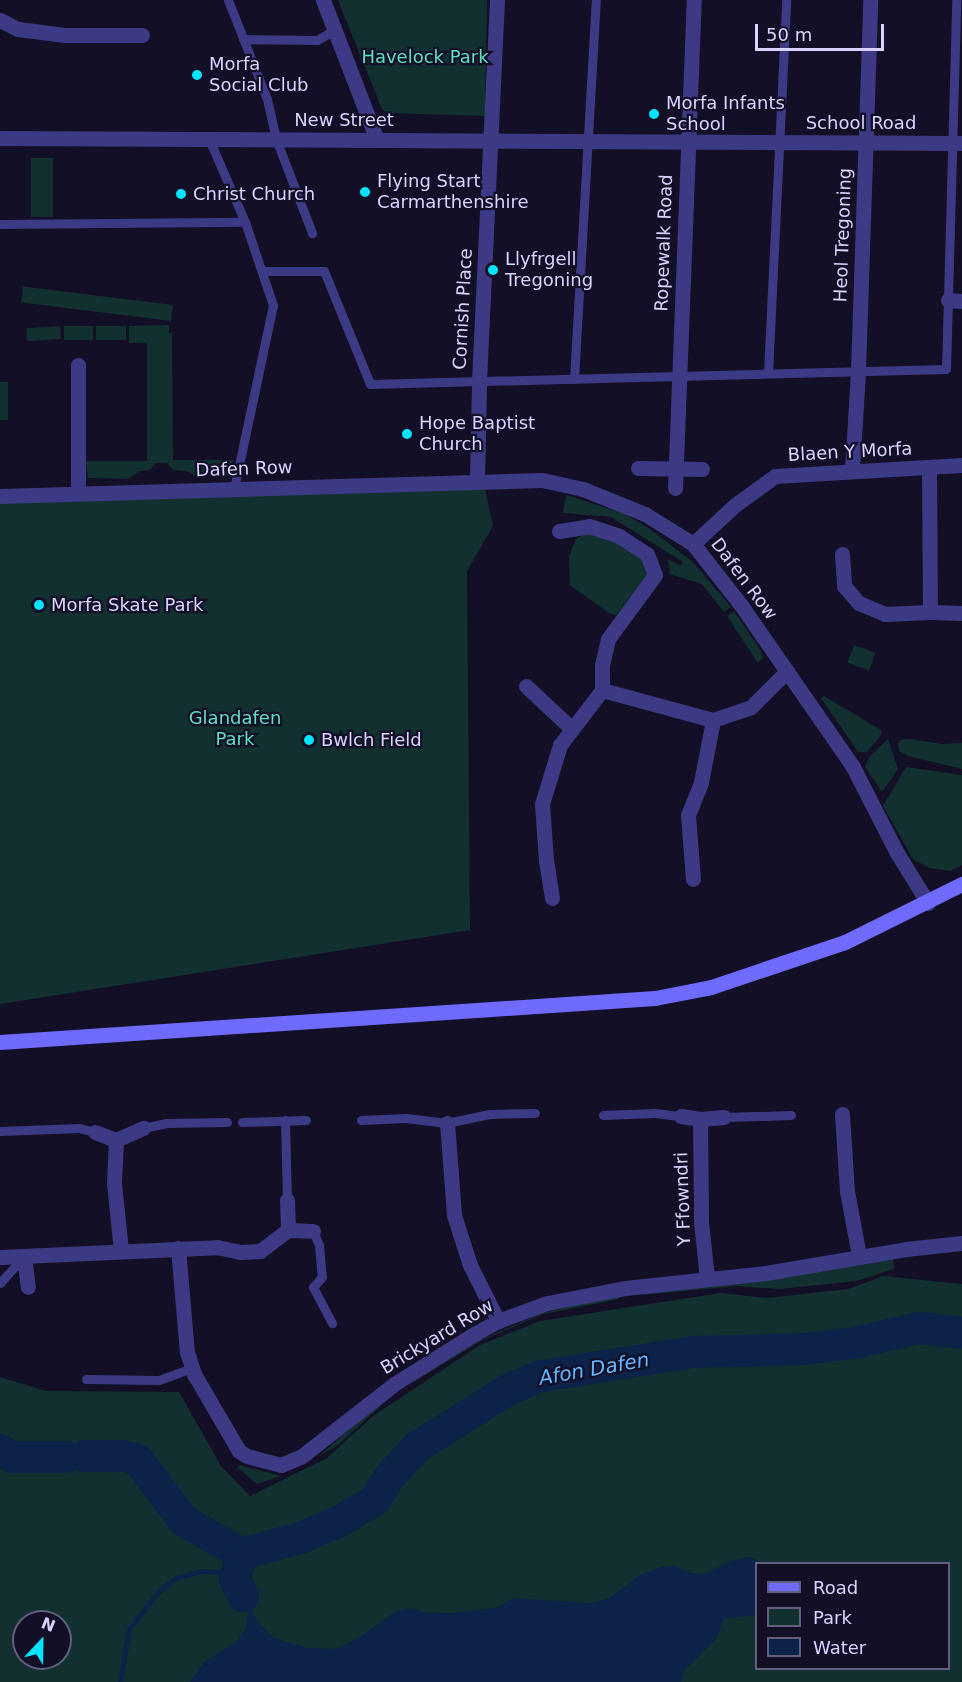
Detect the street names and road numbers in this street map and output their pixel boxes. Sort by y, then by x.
street label: New Street [294,109,394,131]
street label: School Road [806,112,916,134]
street label: Heol Tregoning [830,167,856,303]
street label: Ropewalk Road [651,174,677,312]
street label: Cornish Place [449,248,477,370]
street label: Blaen Y Morfa [787,438,913,466]
street label: Dafen Row [195,457,293,481]
street label: Dafen Row [706,534,782,624]
street label: Y Ffowndri [671,1151,695,1247]
street label: Brickyard Row [377,1295,497,1379]

